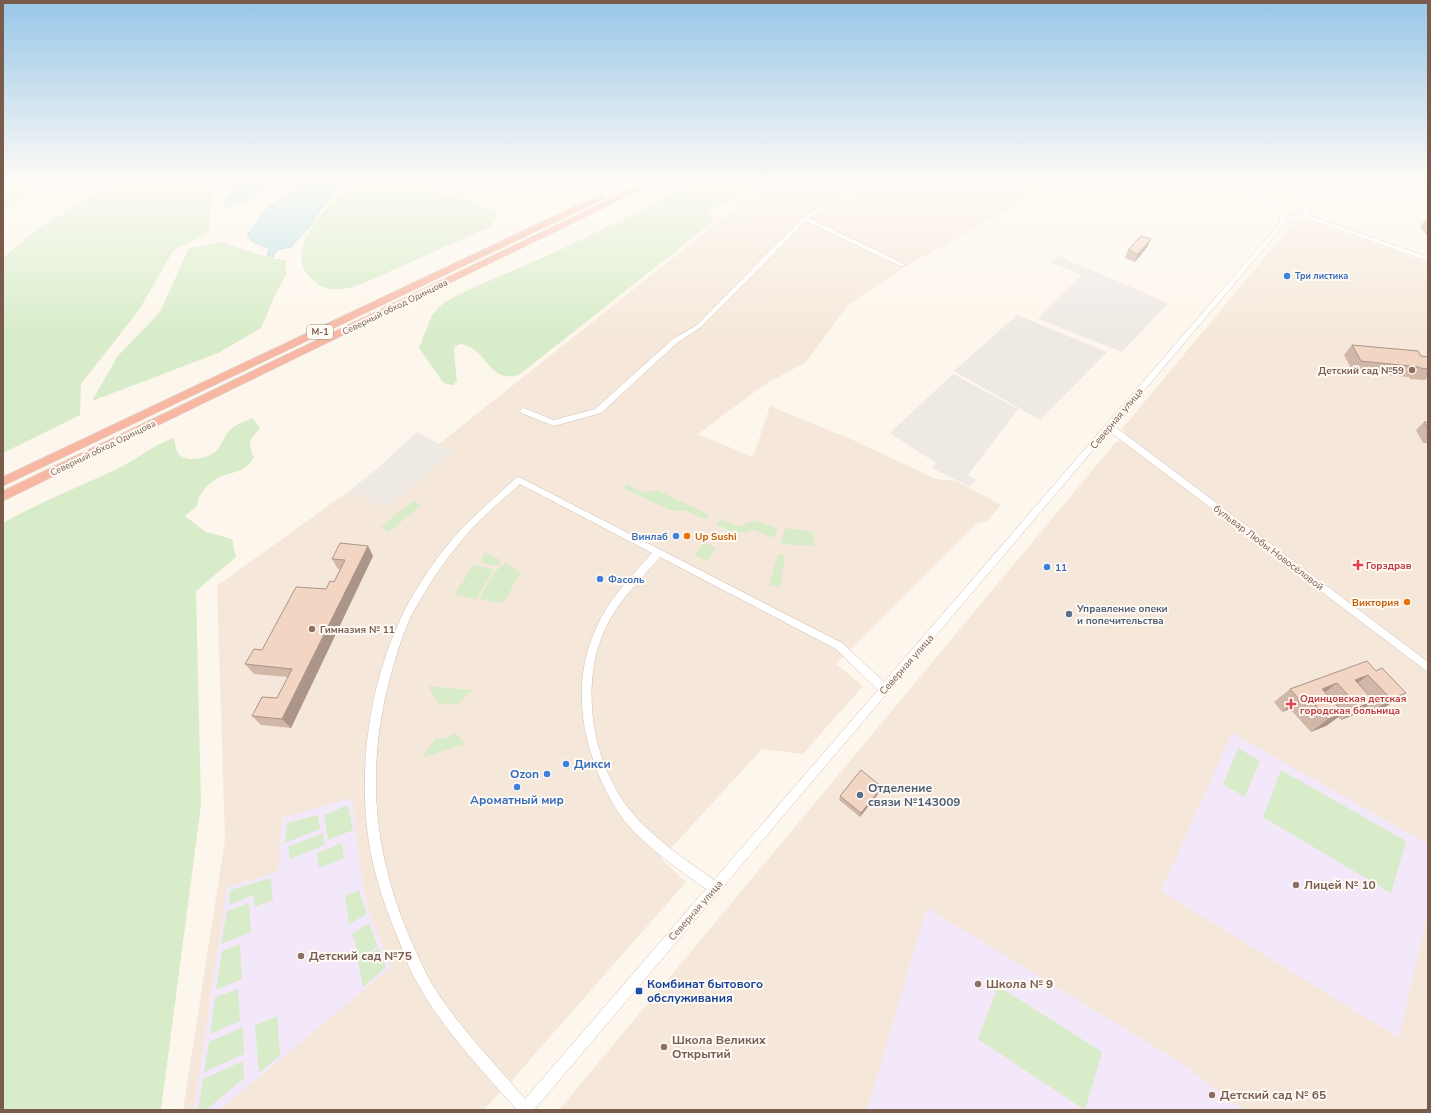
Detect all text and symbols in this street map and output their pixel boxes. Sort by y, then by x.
place label: Три листика [1295,270,1348,282]
marker: Три листика [1282,271,1292,281]
street label: Северный обход Одинцова [340,276,450,338]
road number: М-1 [307,325,333,339]
place label: Детский сад №59 [1318,364,1404,378]
marker: Детский сад №59 [1407,365,1417,375]
street label: Северная улица [1087,385,1147,452]
street label: Северный обход Одинцова [48,417,158,479]
street label: бульвар Любы Новосёловой [1210,502,1326,594]
place label: Винлаб [632,530,668,544]
place label: Up Sushi [695,530,736,544]
marker: Винлаб [671,531,681,541]
marker: Up Sushi [682,531,692,541]
place label: Горздрав [1366,559,1412,573]
marker: Горздрав [1353,560,1363,570]
place label: 11 [1055,561,1067,575]
marker: 11 [1042,562,1052,572]
place label: Фасоль [608,573,645,587]
marker: Фасоль [595,574,605,584]
place label: Виктория [1352,596,1399,610]
marker: Виктория [1402,597,1412,607]
place label: Управление опеки и попечительства [1076,602,1168,628]
marker: Управление опеки и попечительства [1064,609,1074,619]
place label: Гимназия № 11 [320,623,395,637]
marker: Гимназия № 11 [307,624,317,634]
street label: Северная улица [877,631,937,698]
place label: Одинцовская детская городская больница [1300,692,1406,718]
marker: Одинцовская детская городская больница [1285,698,1297,710]
place label: Дикси [574,756,611,772]
marker: Дикси [561,759,571,769]
place label: Ozon [510,766,539,782]
marker: Ozon [542,769,552,779]
place label: Отделение связи №143009 [868,780,961,810]
marker: Ароматный мир [512,782,522,792]
marker: Отделение связи №143009 [855,790,865,800]
place label: Ароматный мир [470,792,564,808]
street label: Северная улица [666,877,726,944]
place label: Лицей № 10 [1304,877,1376,893]
marker: Лицей № 10 [1291,880,1301,890]
place label: Детский сад №75 [309,948,412,964]
marker: Детский сад №75 [296,951,306,961]
place label: Комбинат бытового обслуживания [647,976,763,1006]
place label: Школа № 9 [986,976,1053,992]
marker: Школа № 9 [973,979,983,989]
marker: Комбинат бытового обслуживания [634,986,644,996]
place label: Школа Великих Открытий [672,1032,766,1062]
marker: Школа Великих Открытий [659,1042,669,1052]
place label: Детский сад № 65 [1220,1087,1326,1103]
marker: Детский сад № 65 [1207,1090,1217,1100]

